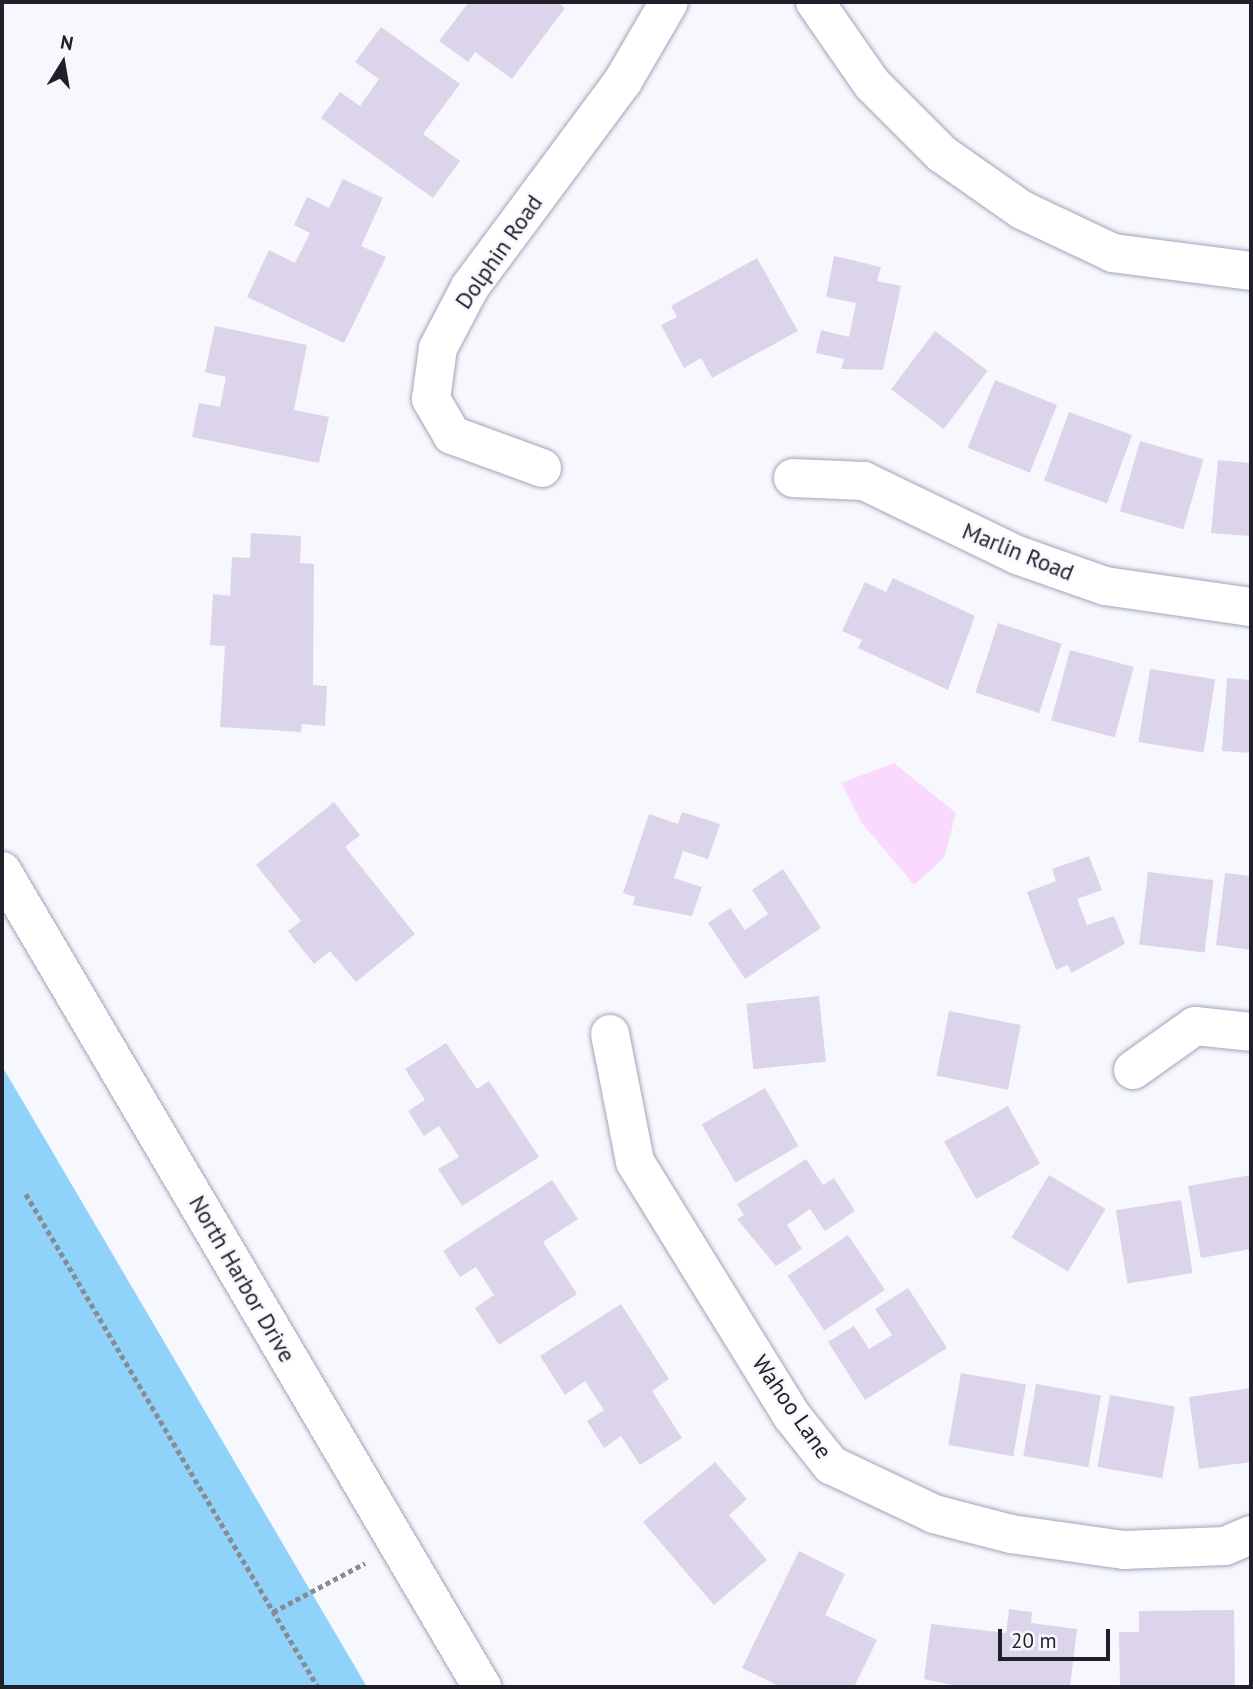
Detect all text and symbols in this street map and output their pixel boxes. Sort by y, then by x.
north arrow [28,28,98,98]
text: N [59,29,75,55]
street label: Dolphin Road [450,190,548,314]
street label: Marlin Road [958,517,1078,587]
street label: North Harbor Drive [183,1191,301,1367]
street label: Wahoo Lane [746,1350,838,1464]
scale bar [1001,1616,1113,1660]
text: 20 m [1011,1627,1057,1654]

